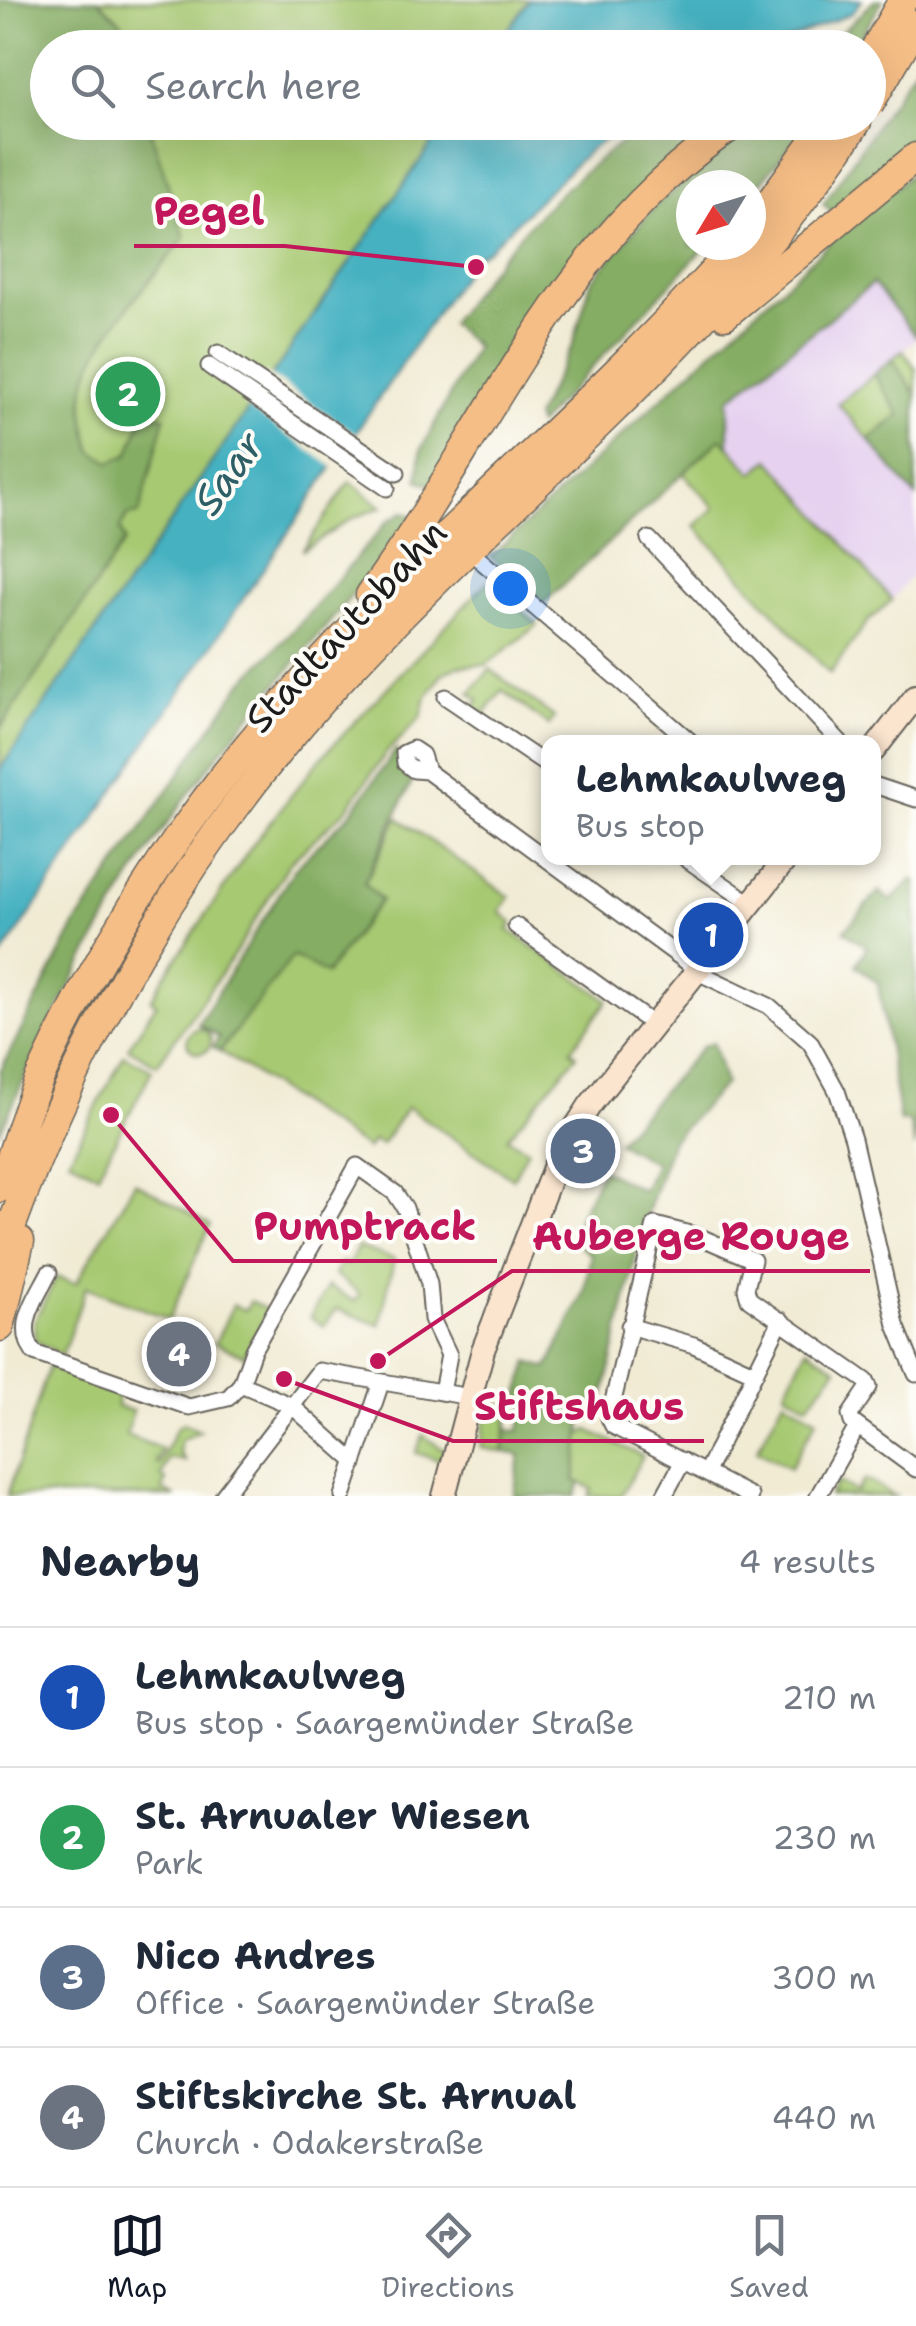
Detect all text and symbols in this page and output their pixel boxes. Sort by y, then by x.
search box [30,30,886,140]
icon: search [65,58,120,113]
text: Search here [145,60,362,111]
north arrow [676,170,766,260]
callout: Pegel [134,176,285,246]
text: Pegel [153,184,265,238]
pin: 2 [96,356,160,432]
water label: Saar [180,420,276,525]
street label: Stadtautobahn [233,508,458,744]
your location [485,563,536,614]
popup [541,735,881,865]
text: Lehmkaulweg [576,753,846,804]
text: Bus stop [576,804,705,847]
pin: 1 [678,898,744,972]
pin: 3 [550,1114,616,1188]
callout: Pumptrack [233,1191,497,1261]
text: Pumptrack [253,1199,477,1253]
callout: Auberge Rouge [512,1201,870,1271]
text: Auberge Rouge [532,1209,850,1263]
pin: 4 [146,1316,212,1392]
callout: Stiftshaus [453,1371,704,1441]
text: Stiftshaus [474,1379,684,1433]
text: Nearby [40,1533,200,1589]
text: 4 results [739,1540,876,1583]
text: Lehmkaulweg [135,1650,405,1701]
text: 1 [65,1676,80,1719]
text: 210 m [782,1676,876,1719]
text: Bus stop · Saargemünder Straße [135,1701,634,1744]
text: St. Arnualer Wiesen [135,1790,530,1841]
text: 2 [61,1816,84,1859]
text: 230 m [773,1816,876,1859]
text: Park [135,1841,204,1884]
text: Nico Andres [135,1930,376,1981]
text: 3 [61,1956,84,1999]
text: 300 m [771,1956,876,1999]
text: Office · Saargemünder Straße [135,1981,595,2024]
text: Stiftskirche St. Arnual [135,2070,576,2121]
text: 4 [61,2096,84,2139]
text: 440 m [771,2096,876,2139]
text: Church · Odakerstraße [135,2121,484,2164]
tab: Map [107,2208,167,2306]
tab: Directions [382,2208,515,2306]
tab: Saved [729,2208,809,2306]

